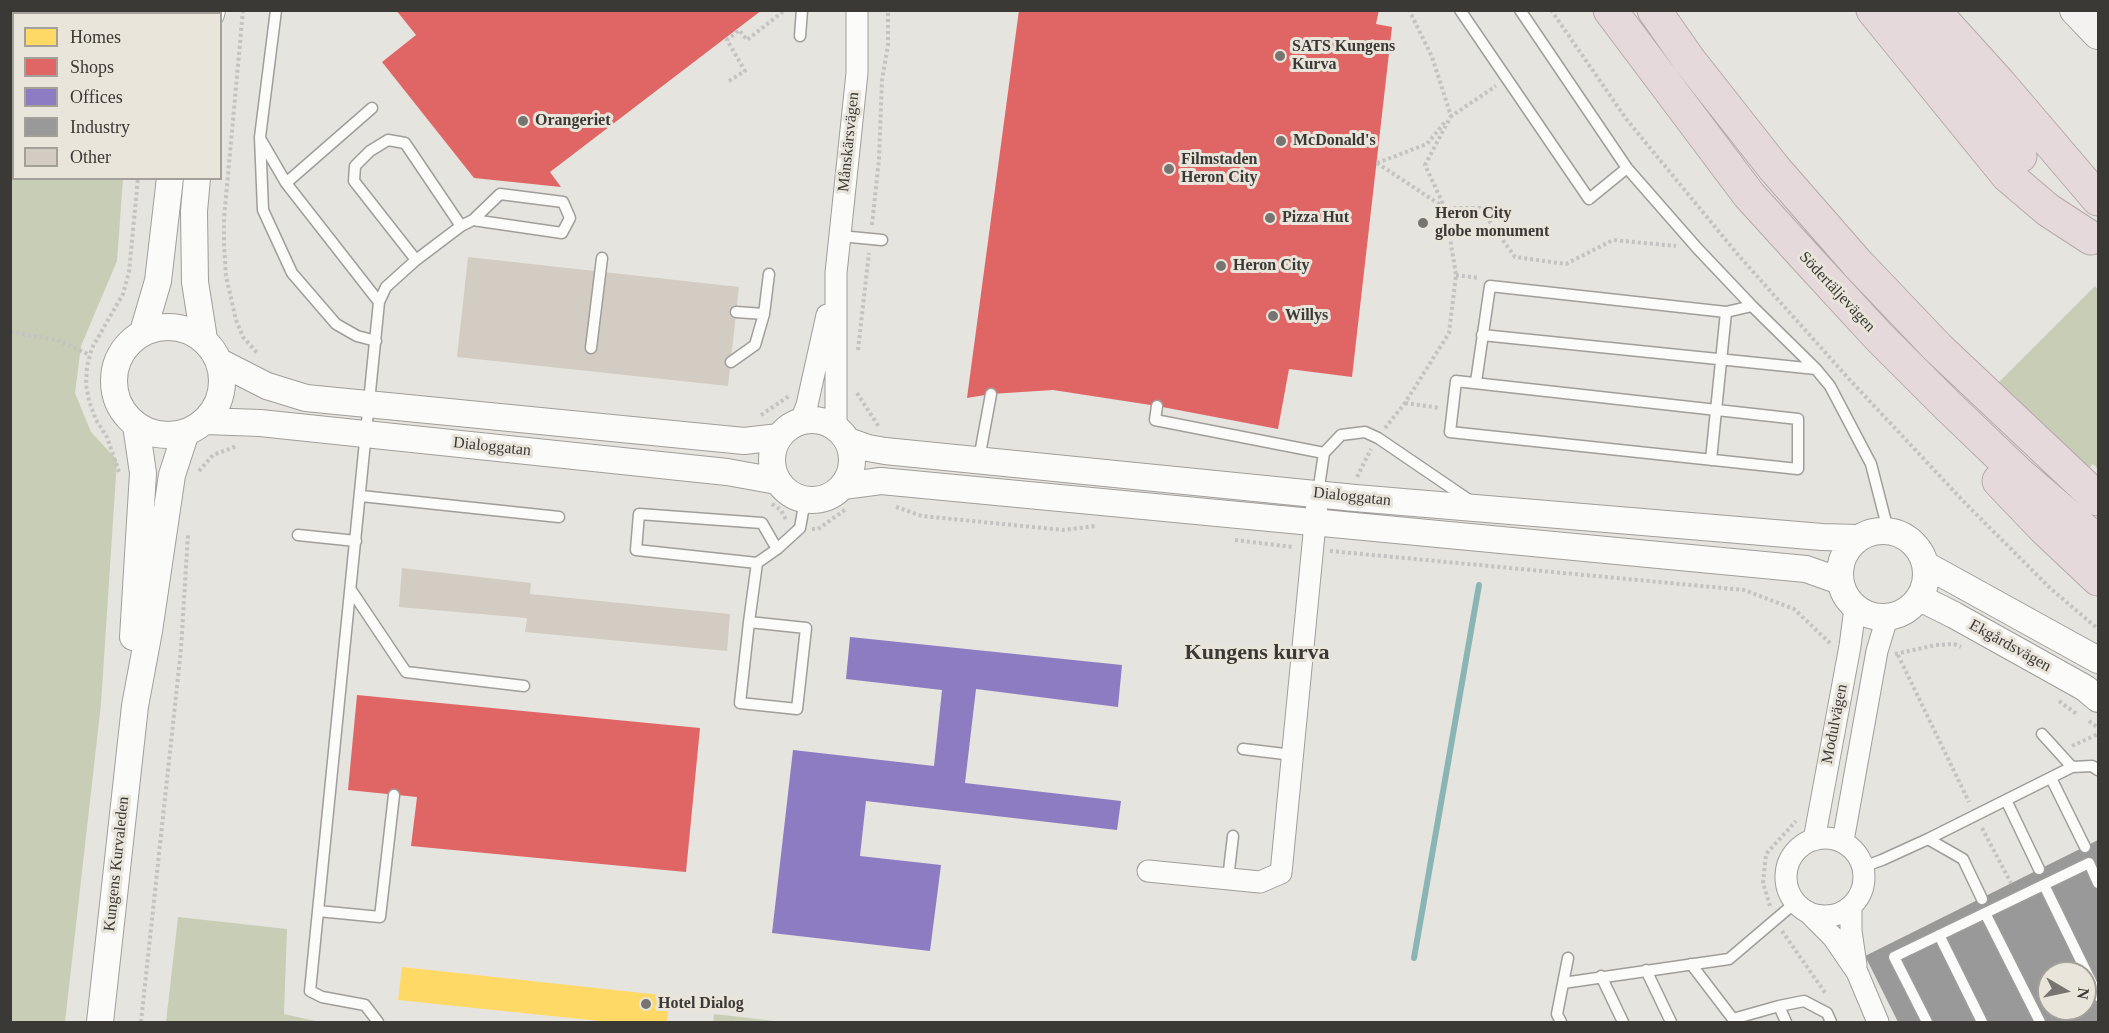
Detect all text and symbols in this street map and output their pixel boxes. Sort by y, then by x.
legend [12,12,222,180]
text: Homes [70,27,121,47]
place label: SATS Kungens Kurva [1292,37,1395,75]
marker: SATS Kungens Kurva [1273,49,1287,63]
text: Shops [70,57,114,77]
text: Offices [70,87,123,107]
street label: Månskärsvägen [834,91,864,193]
place label: Orangeriet [535,111,611,131]
marker: Orangeriet [516,114,530,128]
text: Industry [70,117,130,137]
place label: McDonald's [1293,131,1376,151]
marker: McDonald's [1274,134,1288,148]
text: Other [70,147,111,167]
place label: Filmstaden Heron City [1181,150,1258,188]
marker: Filmstaden Heron City [1162,162,1176,176]
place label: Heron City globe monument [1435,204,1549,242]
place label: Pizza Hut [1282,208,1349,228]
marker: Pizza Hut [1263,211,1277,225]
marker: Heron City globe monument [1416,216,1430,230]
street label: Södertäljevägen [1795,248,1879,336]
place label: Heron City [1233,256,1310,276]
marker: Heron City [1214,259,1228,273]
place label: Willys [1285,306,1328,326]
marker: Willys [1266,309,1280,323]
street label: Dialoggatan [452,433,532,461]
street label: Dialoggatan [1312,483,1392,511]
street label: Ekgårdsvägen [1966,616,2054,676]
district label: Kungens kurva [1185,640,1329,666]
street label: Modulvägen [1818,682,1852,766]
street label: Kungens Kurvaleden [100,796,134,932]
north arrow [2037,961,2097,1021]
text: N [2074,987,2093,1001]
place label: Hotel Dialog [658,994,744,1014]
marker: Hotel Dialog [639,997,653,1011]

